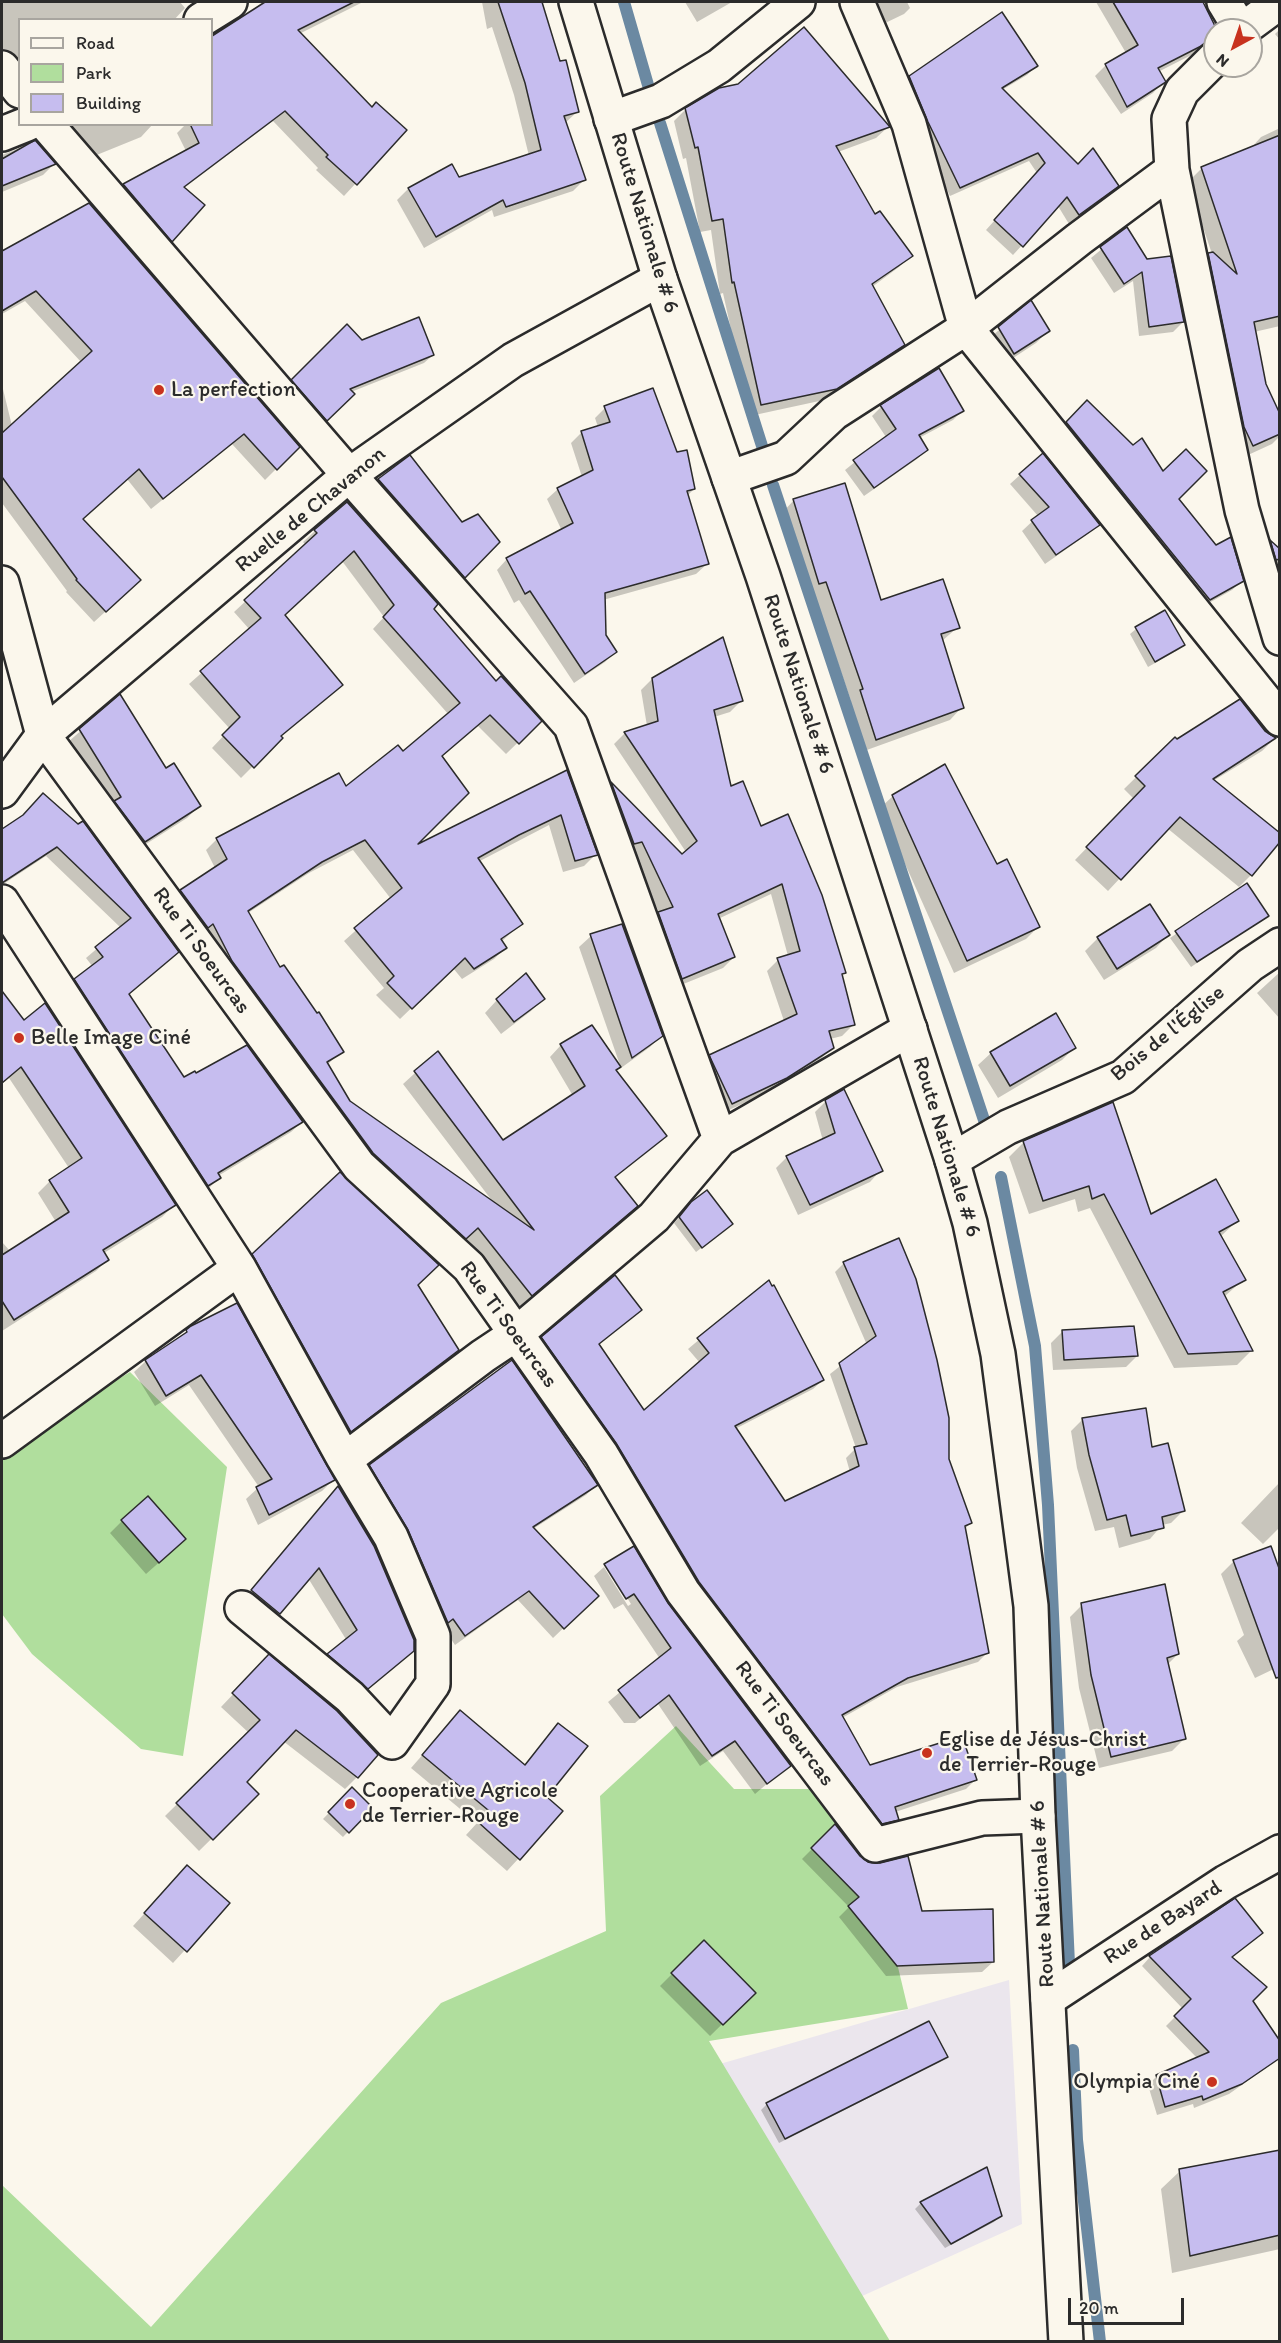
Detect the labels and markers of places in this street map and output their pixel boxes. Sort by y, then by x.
place label: La perfection [171,377,296,403]
marker: La perfection [152,383,166,397]
place label: Belle Image Ciné [31,1025,191,1051]
marker: Belle Image Ciné [12,1031,26,1045]
place label: Eglise de Jésus-Christ de Terrier-Rouge [939,1727,1147,1778]
marker: Eglise de Jésus-Christ de Terrier-Rouge [920,1746,934,1760]
place label: Cooperative Agricole de Terrier-Rouge [362,1778,558,1830]
marker: Cooperative Agricole de Terrier-Rouge [343,1797,357,1811]
place label: Olympia Ciné [1073,2069,1200,2095]
marker: Olympia Ciné [1205,2075,1219,2089]

